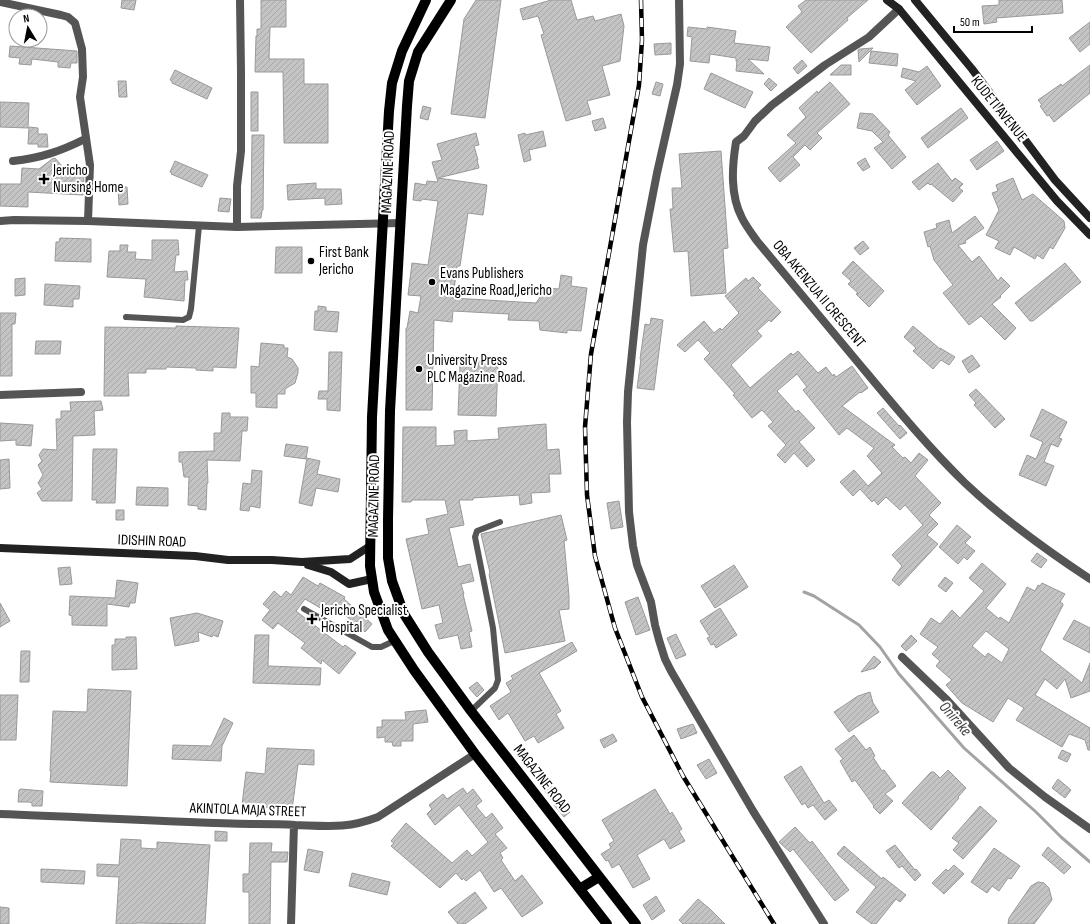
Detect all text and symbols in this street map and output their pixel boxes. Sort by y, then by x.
north arrow [8,8,48,48]
scale bar [954,8,1032,34]
text: N [22,12,30,26]
text: 50 m [960,15,980,30]
street label: KUDETI AVENUE [967,72,1031,146]
street label: MAGAZINE ROAD [377,130,399,214]
place label: Jericho Nursing Home [52,161,123,197]
marker: Jericho Nursing Home [38,173,50,185]
street label: OBA AKENZUA II CRESCENT [768,236,870,352]
place label: First Bank Jericho [318,243,369,279]
marker: First Bank Jericho [306,256,316,266]
place label: Evans Publishers Magazine Road,Jericho [440,264,552,300]
marker: Evans Publishers Magazine Road,Jericho [427,277,437,287]
place label: University Press PLC Magazine Road. [427,351,526,387]
marker: University Press PLC Magazine Road. [414,364,424,374]
street label: MAGAZINE ROAD [364,454,384,538]
street label: IDISHIN ROAD [117,530,187,552]
place label: Jericho Specialist Hospital [320,601,408,637]
marker: Jericho Specialist Hospital [306,613,318,625]
water label: Onireke [935,698,975,740]
street label: MAGAZINE ROAD [509,741,575,817]
street label: AKINTOLA MAJA STREET [188,798,307,822]

